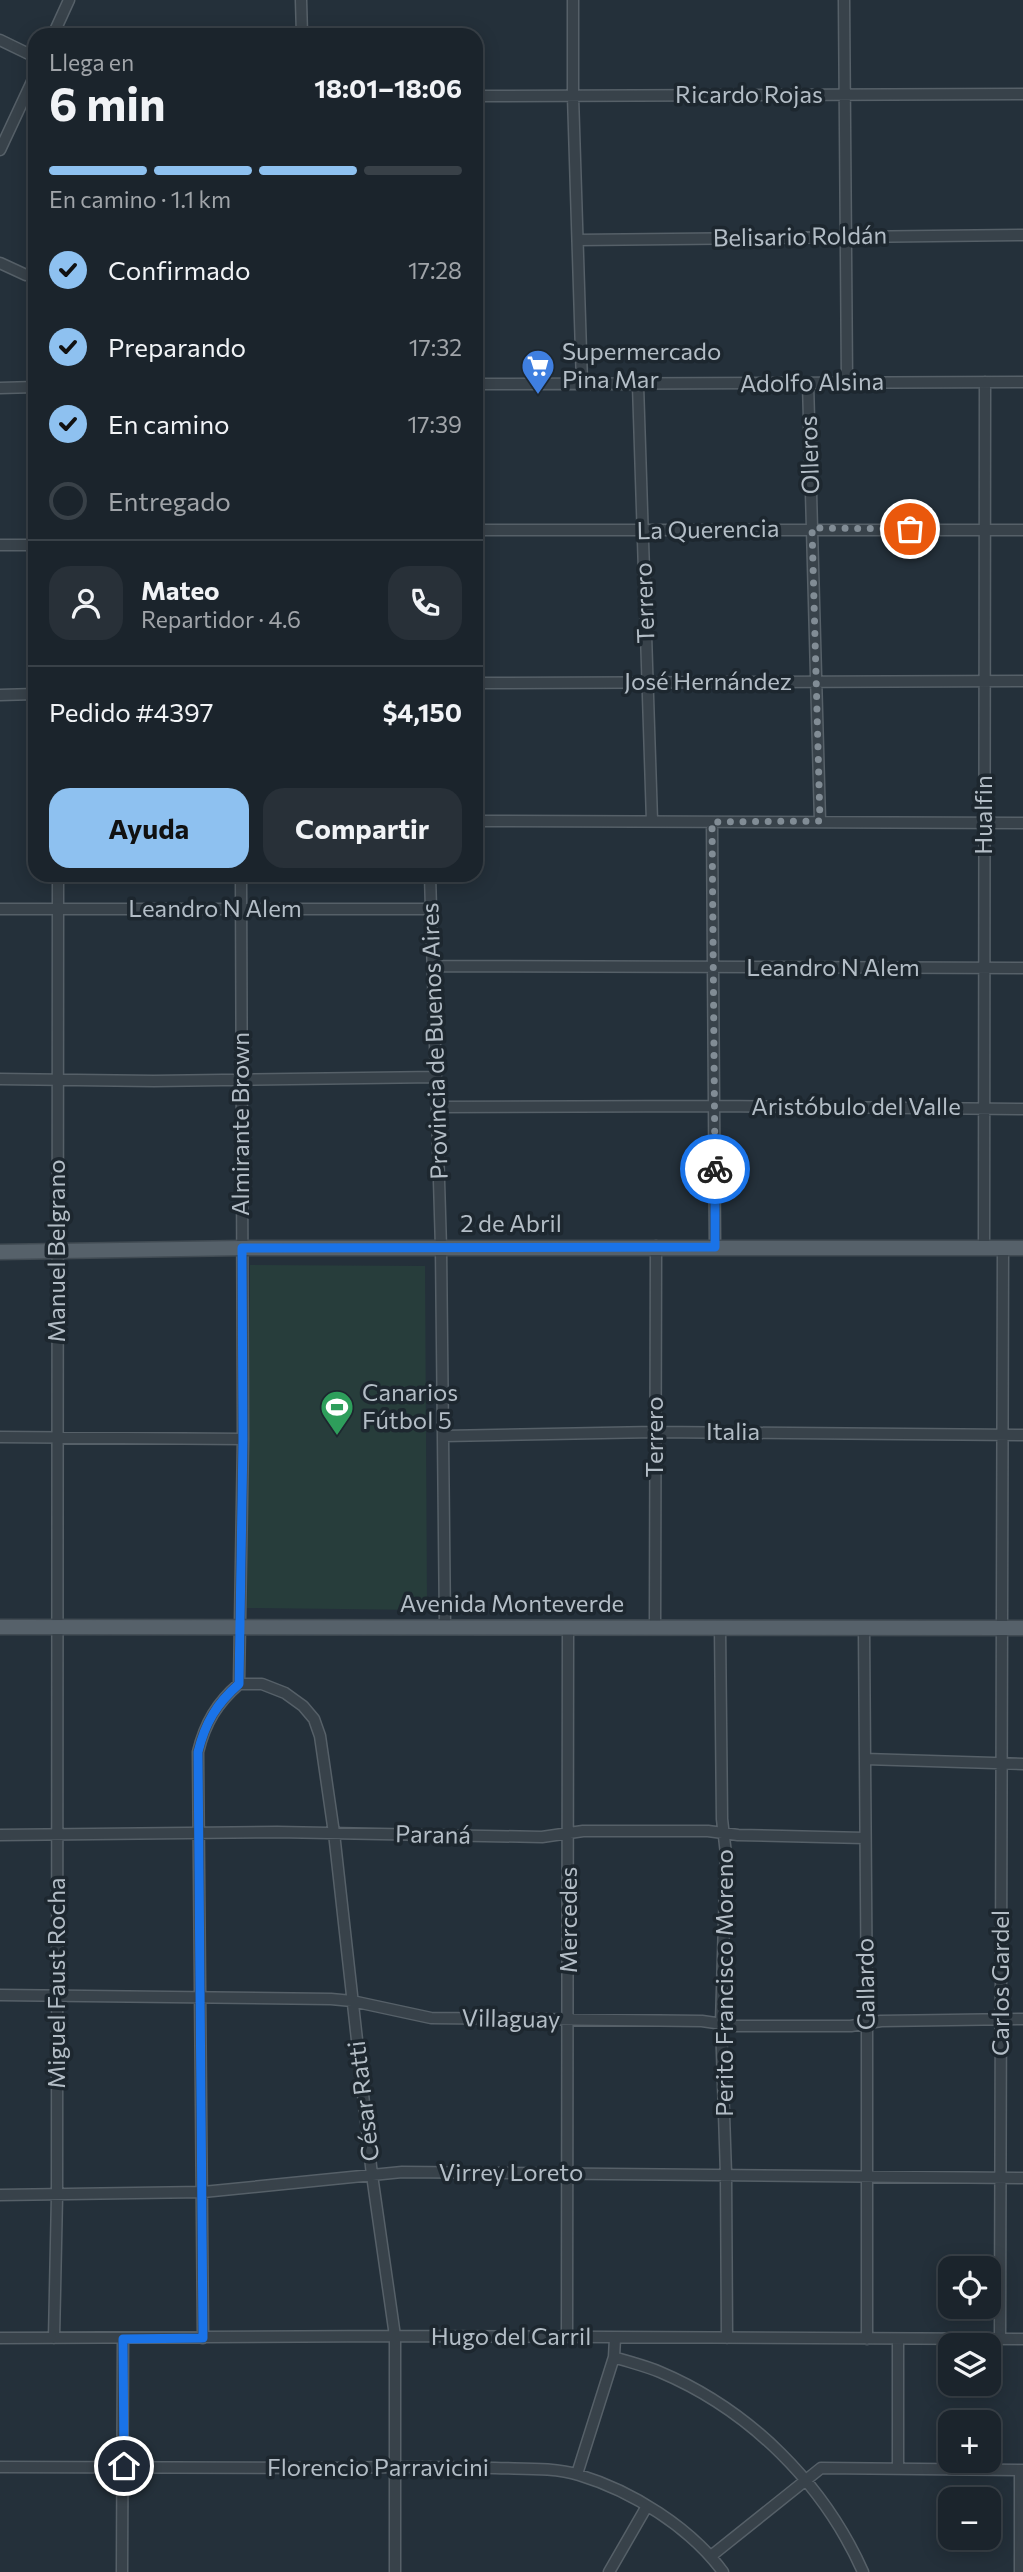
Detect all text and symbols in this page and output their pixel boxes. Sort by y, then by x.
text: Llega en [49,48,134,76]
text: 18:01–18:06 [314,72,462,103]
text: 6 min [49,74,166,130]
street label: Ricardo Rojas [675,79,823,108]
text: En camino · 1.1 km [49,185,231,213]
street label: Belisario Roldán [713,219,887,252]
icon: check [49,251,87,289]
text: Confirmado [108,254,250,285]
text: 17:28 [408,256,462,284]
icon: check [49,328,87,366]
text: Preparando [108,331,246,362]
text: 17:32 [409,333,462,361]
place label: Supermercado Pina Mar [562,336,721,393]
supermarket icon: Supermercado Pina Mar [519,347,557,396]
street label: Adolfo Alsina [740,366,884,397]
icon: check [49,405,87,443]
text: En camino [108,408,230,439]
text: 17:39 [408,410,462,438]
street label: Olleros [793,415,824,495]
text: Entregado [108,485,231,516]
pin [880,499,940,559]
icon: bag [891,510,929,548]
street label: La Querencia [636,513,780,544]
street label: Terrero [628,562,659,644]
button: person [49,566,123,640]
button: phone [388,566,462,640]
text: Mateo [141,574,220,605]
text: Repartidor · 4.6 [141,605,301,633]
street label: José Hernández [624,666,792,695]
text: Pedido #4397 [49,696,213,727]
text: $4,150 [382,696,462,727]
street label: Hualfin [968,775,997,855]
button: Ayuda [49,788,249,868]
button: Compartir [263,788,462,868]
street label: Leandro N Alem [128,893,302,922]
street label: Provincia de Buenos Aires [414,902,453,1180]
street label: Leandro N Alem [746,952,920,981]
street label: Almirante Brown [225,1032,254,1216]
street label: Aristóbulo del Valle [751,1091,961,1120]
courier [680,1134,750,1204]
icon: bike [696,1150,734,1188]
street label: Manuel Belgrano [41,1159,70,1343]
street label: 2 de Abril [460,1208,562,1237]
place label: Canarios Fútbol 5 [362,1377,458,1434]
sports icon: Canarios Fútbol 5 [318,1388,356,1437]
street label: Terrero [639,1396,668,1478]
street label: Italia [706,1416,760,1445]
street label: Avenida Monteverde [400,1588,624,1617]
street label: Paraná [395,1818,471,1849]
street label: Perito Francisco Moreno [709,1849,738,2117]
street label: Mercedes [553,1867,582,1973]
street label: Miguel Faust Rocha [41,1877,70,2089]
street label: Carlos Gardel [985,1910,1014,2056]
street label: Gallardo [849,1938,880,2030]
street label: Villaguay [462,2002,561,2033]
street label: César Ratti [341,2039,384,2163]
street label: Virrey Loreto [439,2157,583,2186]
map controls [938,2256,1001,2550]
button: locate [938,2256,1001,2319]
street label: Hugo del Carril [431,2321,591,2350]
button: layers [938,2333,1001,2396]
button: + [938,2410,1001,2473]
pin [94,2436,154,2496]
icon: home [105,2447,143,2485]
street label: Florencio Parravicini [267,2452,489,2481]
button: − [938,2487,1001,2550]

